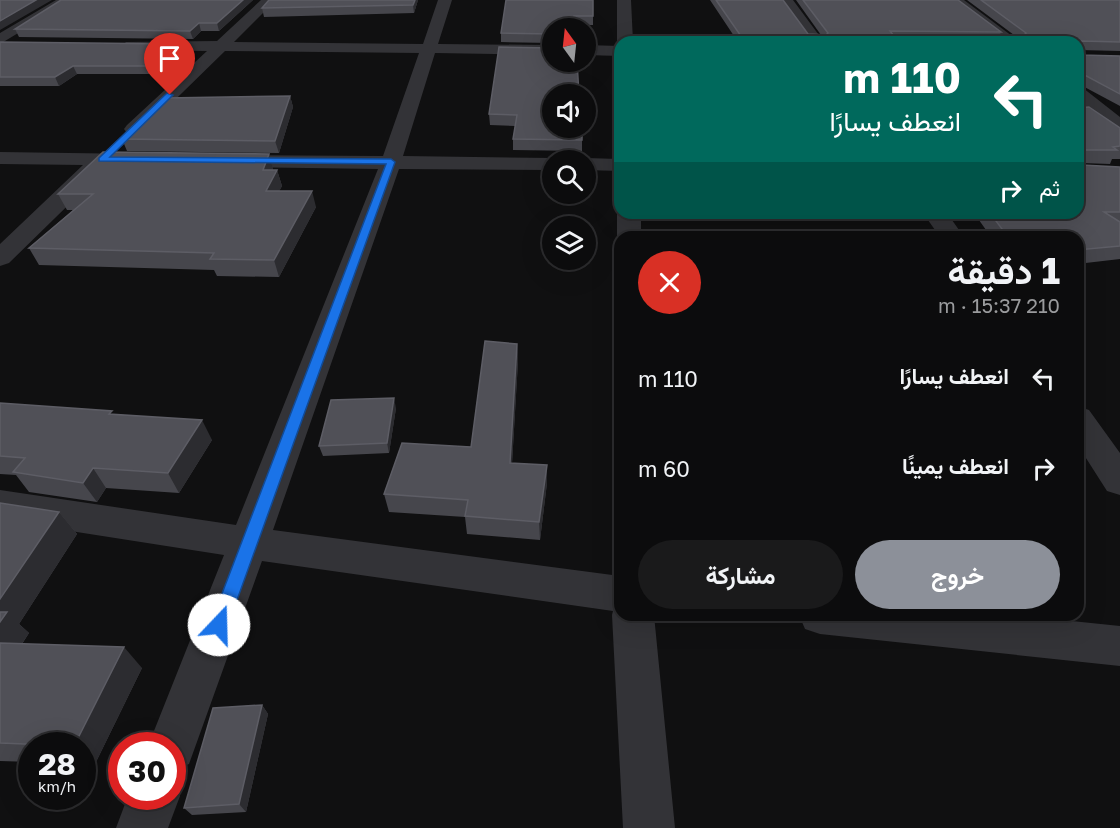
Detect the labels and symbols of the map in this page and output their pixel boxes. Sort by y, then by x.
north arrow [542,18,596,72]
pin [144,33,195,95]
position arrow [187,593,251,657]
speed limit sign: 30 [108,732,186,810]

